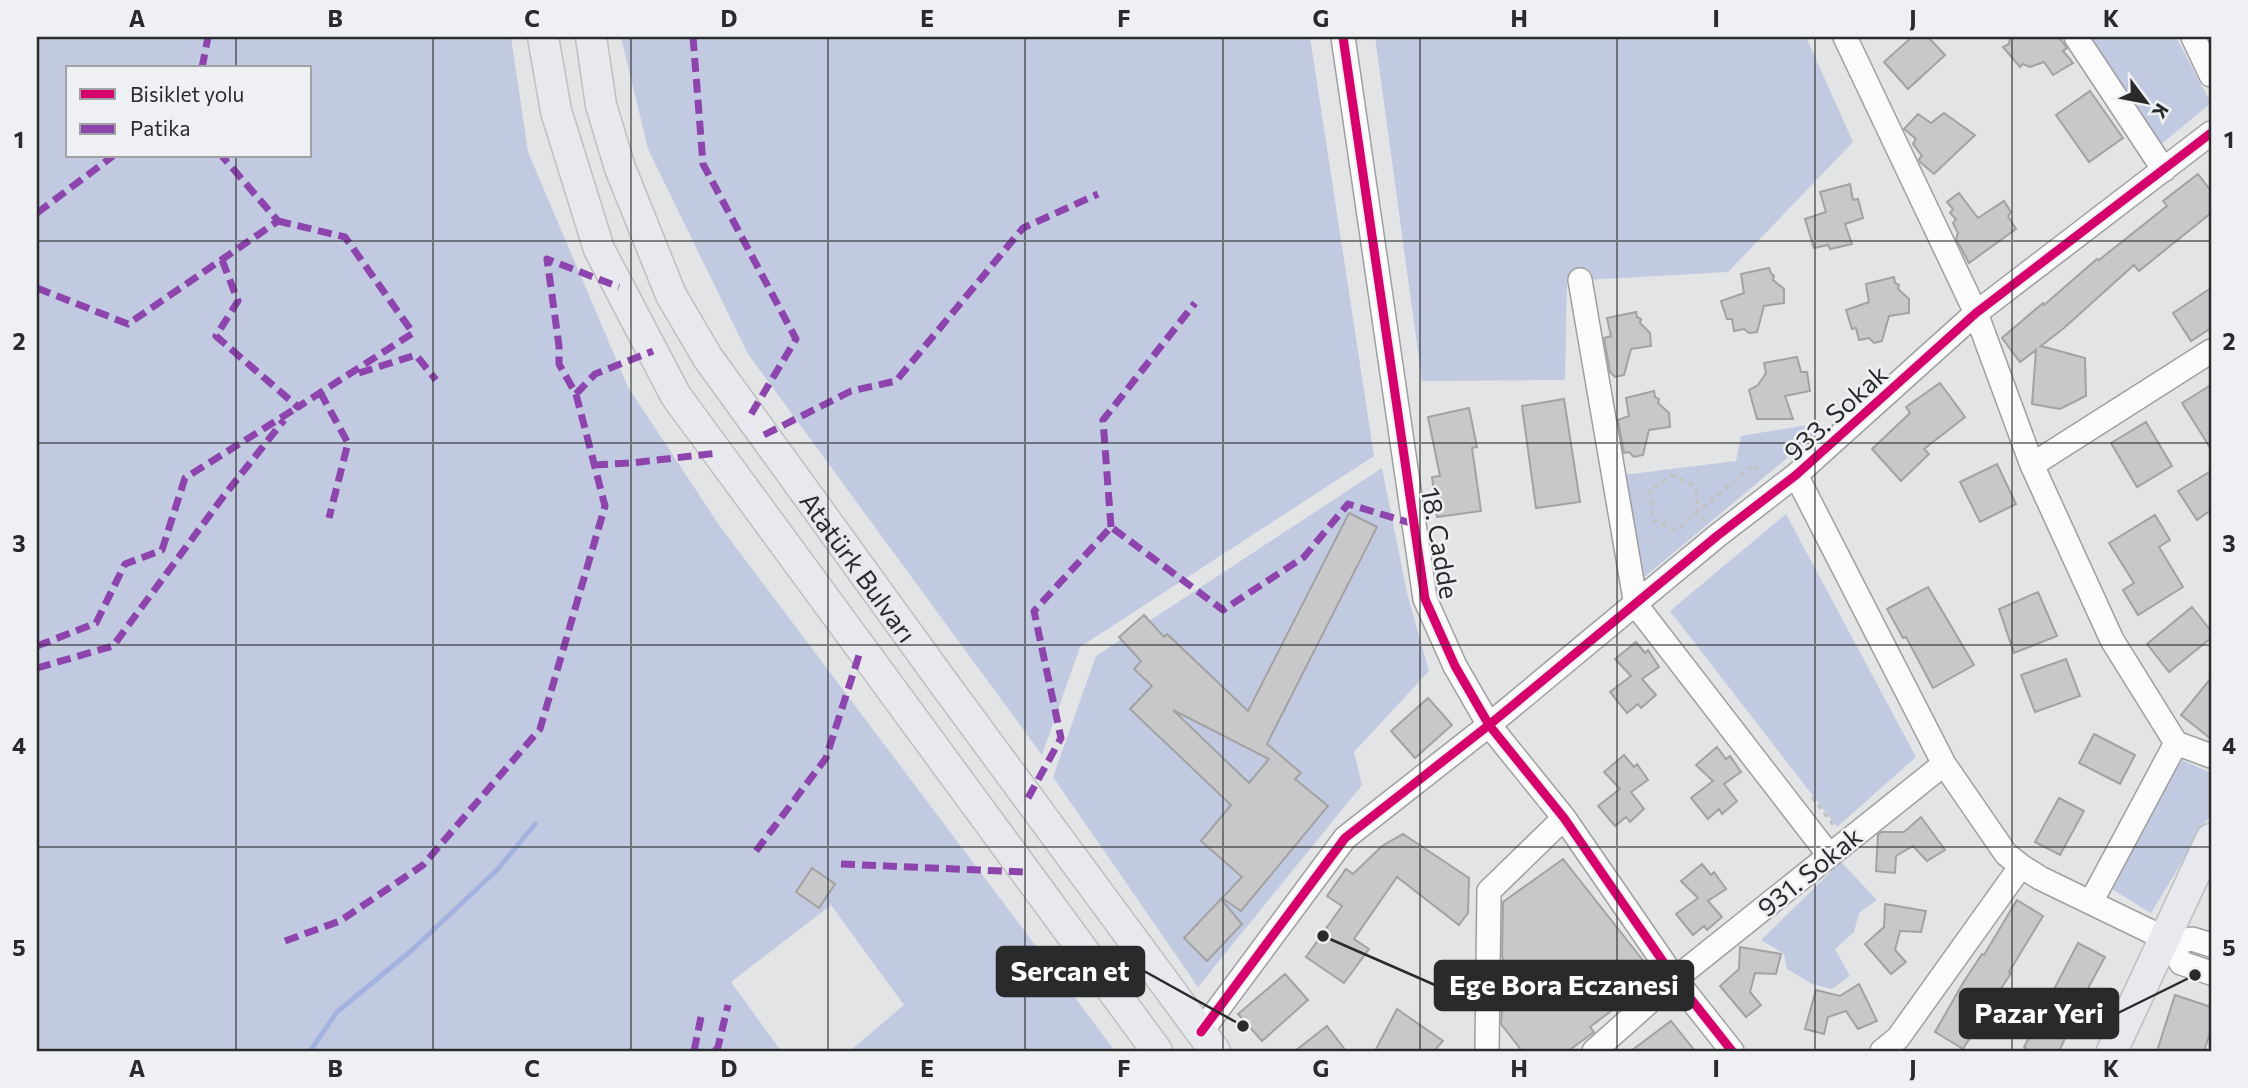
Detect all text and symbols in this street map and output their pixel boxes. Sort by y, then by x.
text: A [129,4,146,32]
text: B [327,4,343,32]
text: C [524,4,540,32]
text: D [721,4,738,32]
text: E [920,4,934,32]
text: F [1117,4,1131,32]
text: G [1313,4,1329,32]
text: H [1510,4,1528,32]
text: I [1712,4,1720,32]
text: J [1909,4,1917,32]
text: K [2103,4,2119,32]
legend [66,66,312,158]
north arrow [2112,66,2182,136]
text: Bisiklet yolu [130,81,244,106]
text: K [2148,100,2174,123]
text: Patika [130,115,191,140]
text: 1 [14,125,24,153]
text: 1 [2224,125,2234,153]
text: 2 [12,327,26,355]
text: 2 [2222,327,2236,355]
street label: 933. Sokak [1777,357,1893,467]
street label: 18. Cadde [1416,485,1466,601]
street label: Atatürk Bulvarı [794,486,924,648]
text: 3 [12,529,26,557]
text: 3 [2222,529,2236,557]
text: 4 [12,731,26,759]
text: 4 [2222,731,2236,759]
street label: 931. Sokak [1751,820,1867,922]
text: 5 [12,933,26,961]
text: 5 [2222,933,2236,961]
callout: Sercan et [997,947,1144,996]
text: Sercan et [1010,953,1130,987]
callout: Ege Bora Eczanesi [1435,961,1693,1010]
text: Ege Bora Eczanesi [1449,967,1679,1001]
callout: Pazar Yeri [1960,989,2118,1038]
text: Pazar Yeri [1974,995,2104,1029]
text: A [129,1054,146,1082]
text: B [327,1054,343,1082]
text: C [524,1054,540,1082]
text: D [721,1054,738,1082]
text: E [920,1054,934,1082]
text: F [1117,1054,1131,1082]
text: G [1313,1054,1329,1082]
text: H [1510,1054,1528,1082]
text: I [1712,1054,1720,1082]
text: J [1909,1054,1917,1082]
text: K [2103,1054,2119,1082]

